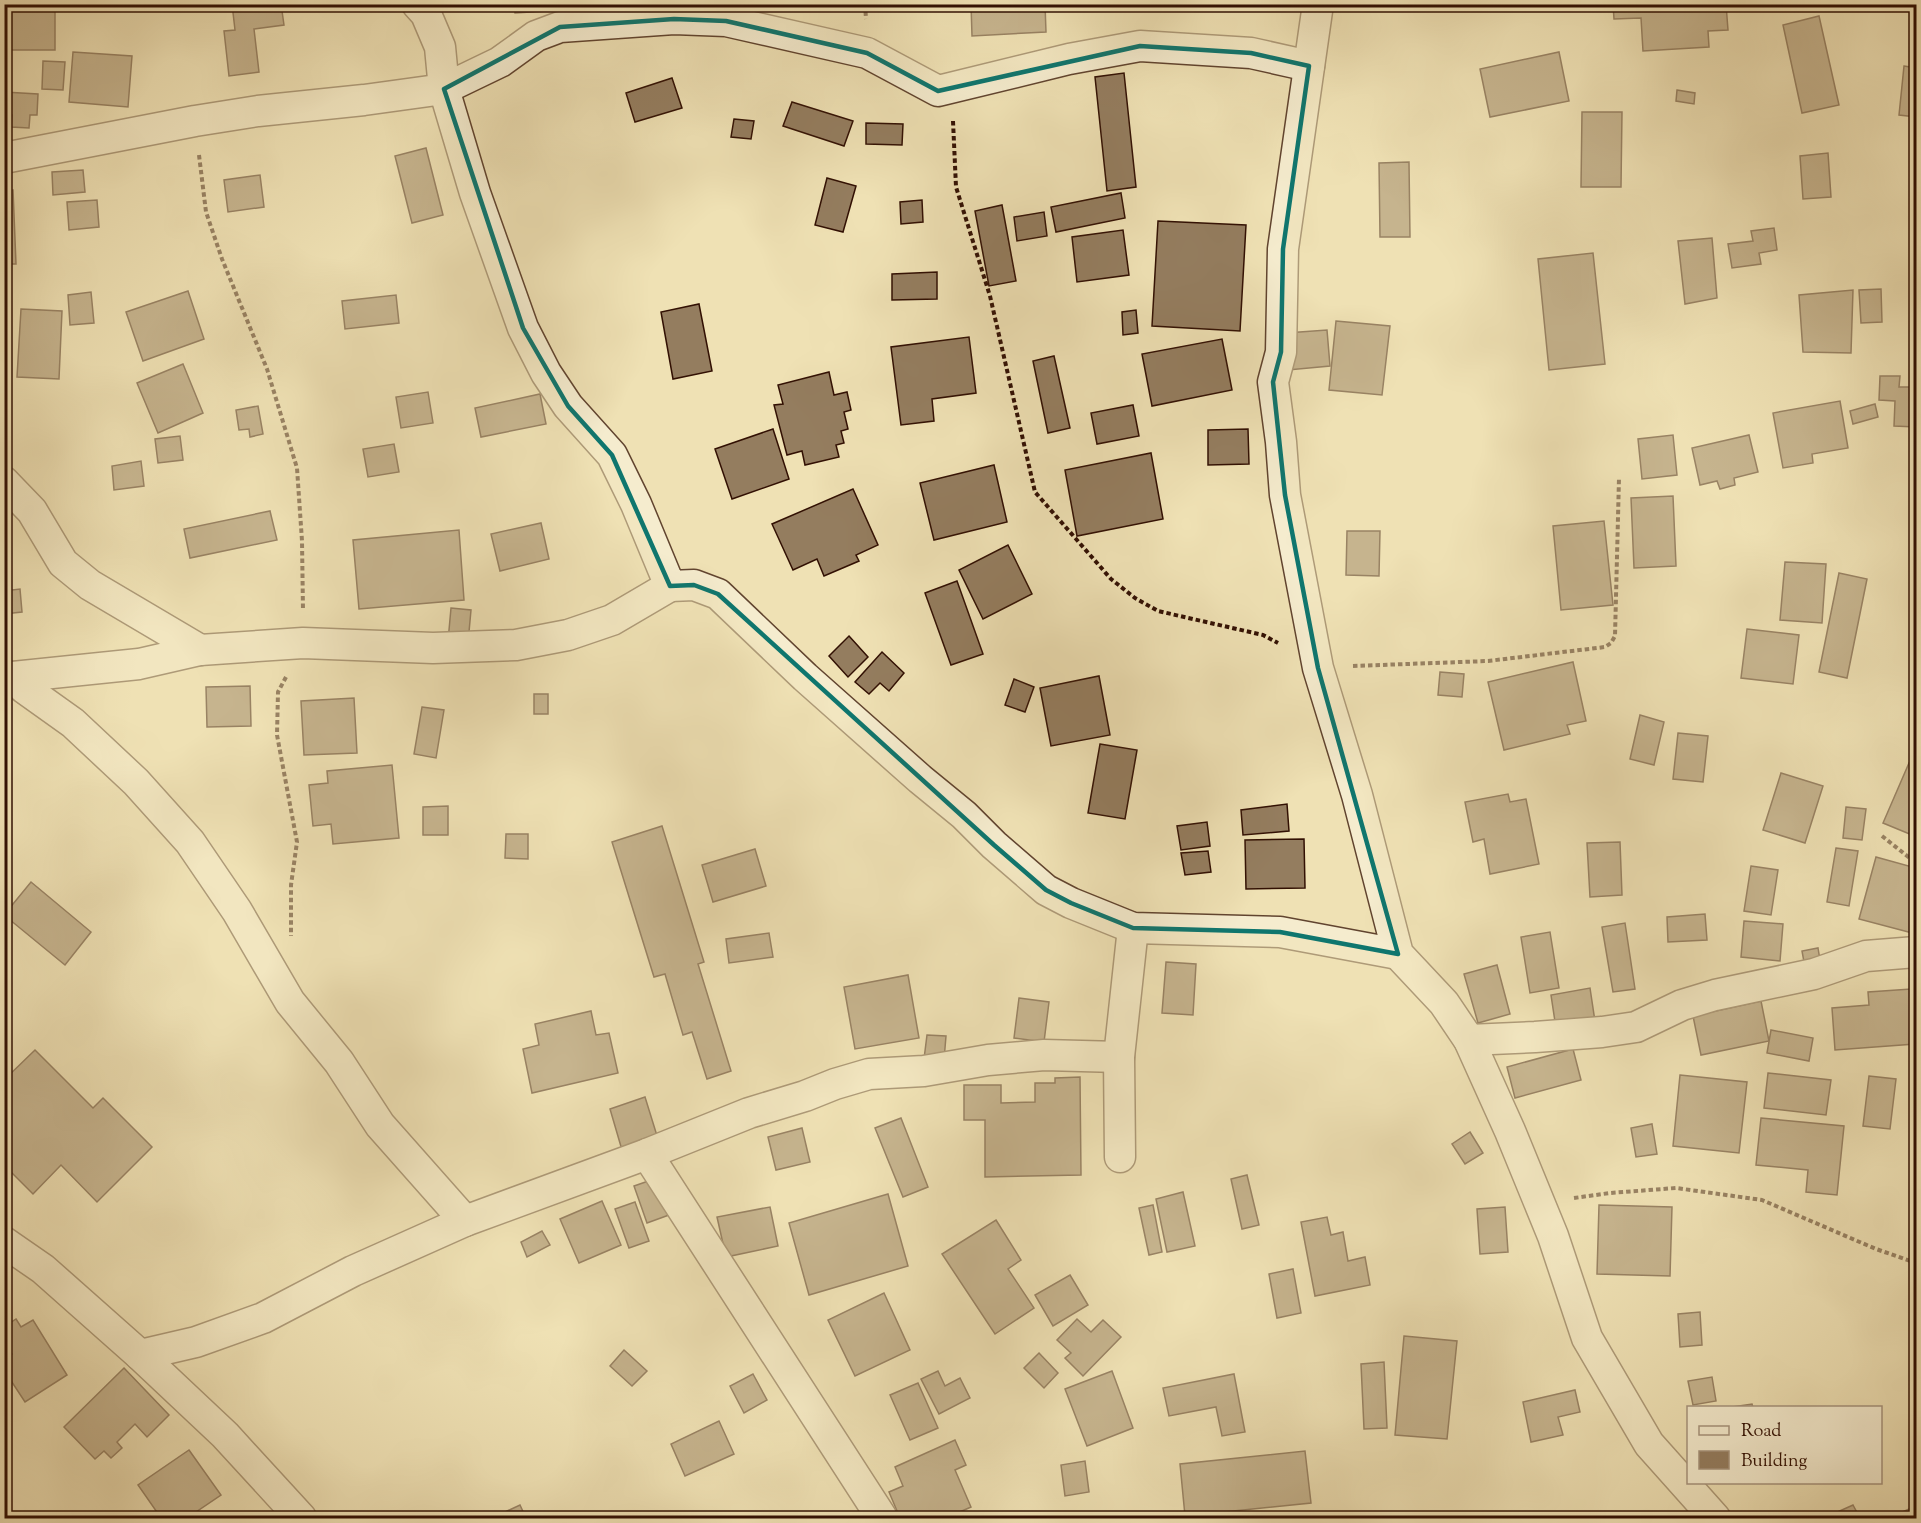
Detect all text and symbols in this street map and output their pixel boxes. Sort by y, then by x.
legend [1687,1406,1882,1484]
text: Road [1741,1419,1781,1445]
text: Building [1741,1449,1807,1475]

